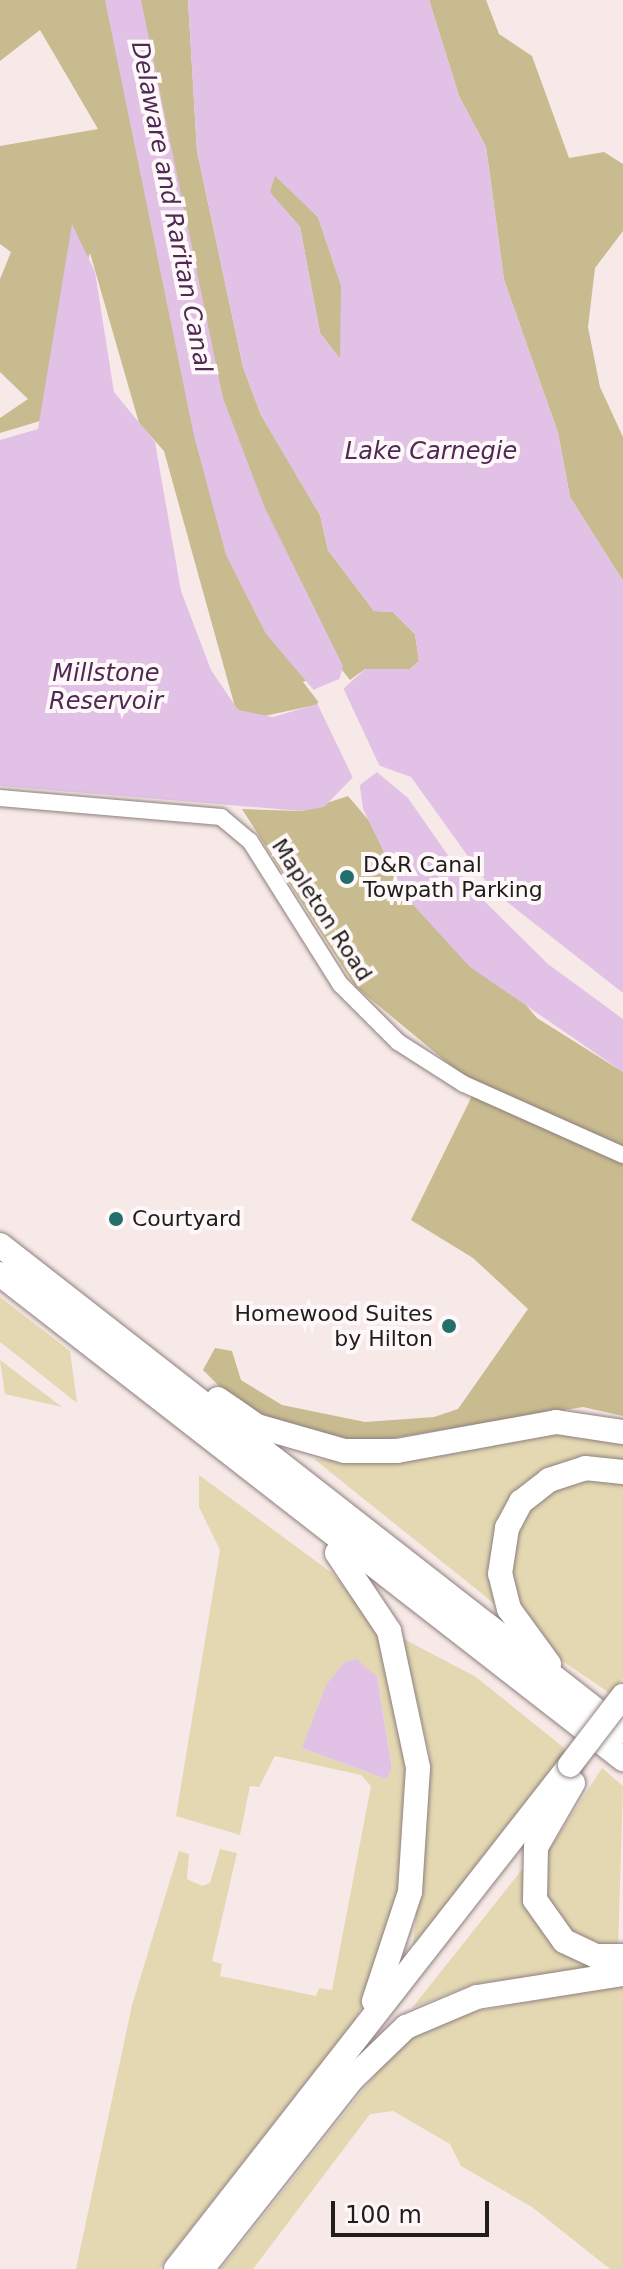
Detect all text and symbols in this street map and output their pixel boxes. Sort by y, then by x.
water label: Delaware and Raritan Canal [125,39,217,375]
water label: Lake Carnegie [345,438,517,466]
water label: Millstone Reservoir [49,660,163,716]
street label: Mapleton Road [266,834,378,986]
place label: D&R Canal Towpath Parking [363,851,543,902]
marker: D&R Canal Towpath Parking [338,868,356,886]
place label: Courtyard [132,1206,242,1232]
marker: Courtyard [107,1210,125,1228]
place label: Homewood Suites by Hilton [235,1300,433,1352]
marker: Homewood Suites by Hilton [440,1317,458,1335]
scale bar [335,2185,493,2235]
text: 100 m [345,2201,422,2229]

